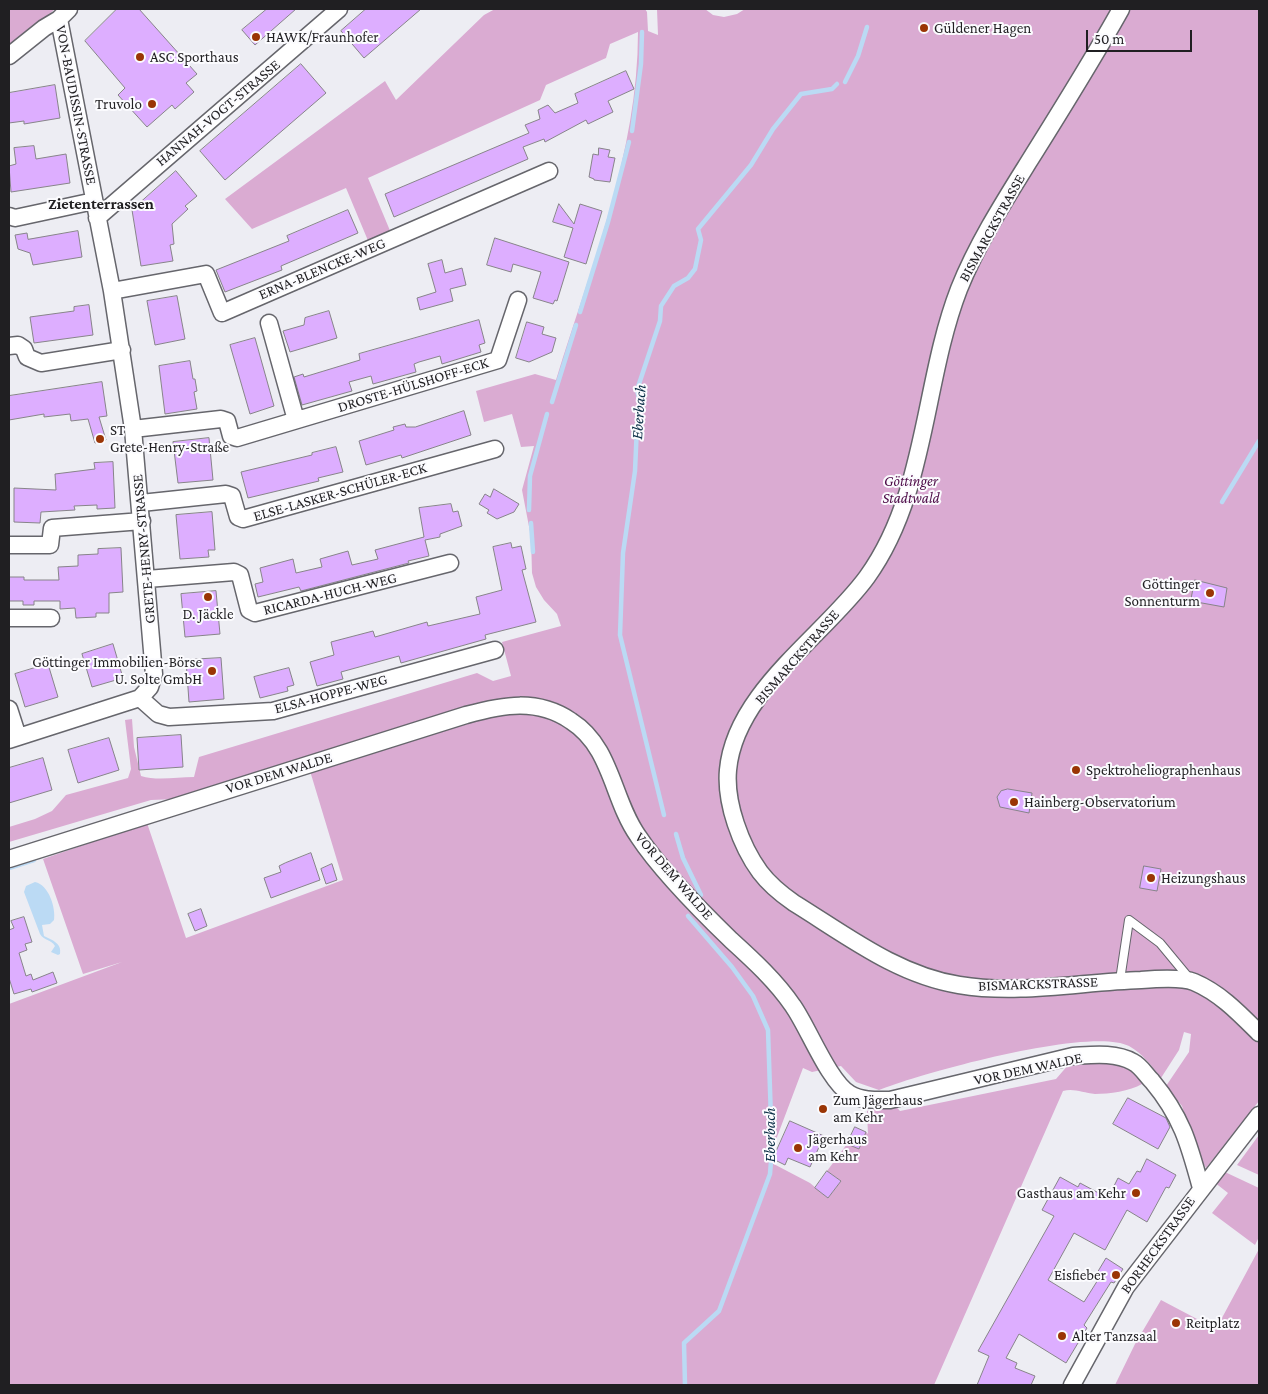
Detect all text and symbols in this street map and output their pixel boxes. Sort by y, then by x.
place label: Güldener Hagen [934,19,1031,37]
scale bar [1088,20,1194,52]
marker: Güldener Hagen [918,22,930,34]
street label: VON-BAUDISSIN-STRASSE [52,24,100,186]
place label: HAWK/Fraunhofer [266,28,379,46]
marker: HAWK/Fraunhofer [250,31,262,43]
text: 50 m [1094,31,1124,47]
place label: ASC Sporthaus [150,48,239,66]
marker: ASC Sporthaus [134,51,146,63]
street label: HANNAH-VOGT-STRASSE [152,56,284,170]
place label: Truvolo [95,95,142,113]
marker: Truvolo [146,98,158,110]
street label: BISMARCKSTRASSE [955,171,1029,285]
district label: Zietenterrassen [48,194,154,214]
street label: ERNA-BLENCKE-WEG [256,234,388,304]
street label: DROSTE-HÜLSHOFF-ECK [335,353,491,417]
water label: Eberbach [627,384,651,440]
place label: ST Grete-Henry-Straße [110,421,229,456]
marker: ST Grete-Henry-Straße [94,433,106,445]
street label: ELSE-LASKER-SCHÜLER-ECK [251,459,429,525]
park label: Göttinger Stadtwald [882,472,940,507]
street label: GRETE-HENRY-STRASSE [128,473,160,625]
street label: RICARDA-HUCH-WEG [261,569,399,619]
place label: Göttinger Sonnenturm [1124,575,1200,610]
marker: Göttinger Sonnenturm [1204,587,1216,599]
marker: D. Jäckle [202,591,214,603]
place label: D. Jäckle [182,605,234,623]
street label: BISMARCKSTRASSE [751,606,843,708]
place label: Göttinger Immobilien-Börse U. Solte GmbH [32,653,202,688]
marker: Göttinger Immobilien-Börse U. Solte GmbH [206,665,218,677]
street label: ELSA-HOPPE-WEG [273,670,389,718]
street label: VOR DEM WALDE [224,748,334,798]
place label: Spektroheliographenhaus [1086,761,1241,779]
marker: Spektroheliographenhaus [1070,764,1082,776]
place label: Hainberg-Observatorium [1024,793,1176,811]
marker: Hainberg-Observatorium [1008,796,1020,808]
street label: VOR DEM WALDE [631,828,717,924]
place label: Heizungshaus [1161,869,1246,887]
marker: Heizungshaus [1145,872,1157,884]
street label: BISMARCKSTRASSE [978,973,1098,995]
street label: VOR DEM WALDE [972,1049,1084,1089]
place label: Zum Jägerhaus am Kehr [833,1091,923,1126]
marker: Zum Jägerhaus am Kehr [817,1103,829,1115]
water label: Eberbach [760,1107,780,1163]
place label: Jägerhaus am Kehr [808,1130,867,1165]
marker: Jägerhaus am Kehr [792,1142,804,1154]
place label: Gasthaus am Kehr [1017,1184,1126,1202]
marker: Gasthaus am Kehr [1130,1187,1142,1199]
street label: BORHECKSTRASSE [1117,1193,1199,1297]
place label: Eisfieber [1054,1266,1106,1284]
marker: Eisfieber [1110,1269,1122,1281]
place label: Reitplatz [1186,1314,1240,1332]
marker: Reitplatz [1170,1317,1182,1329]
place label: Alter Tanzsaal [1072,1327,1157,1345]
marker: Alter Tanzsaal [1056,1330,1068,1342]

